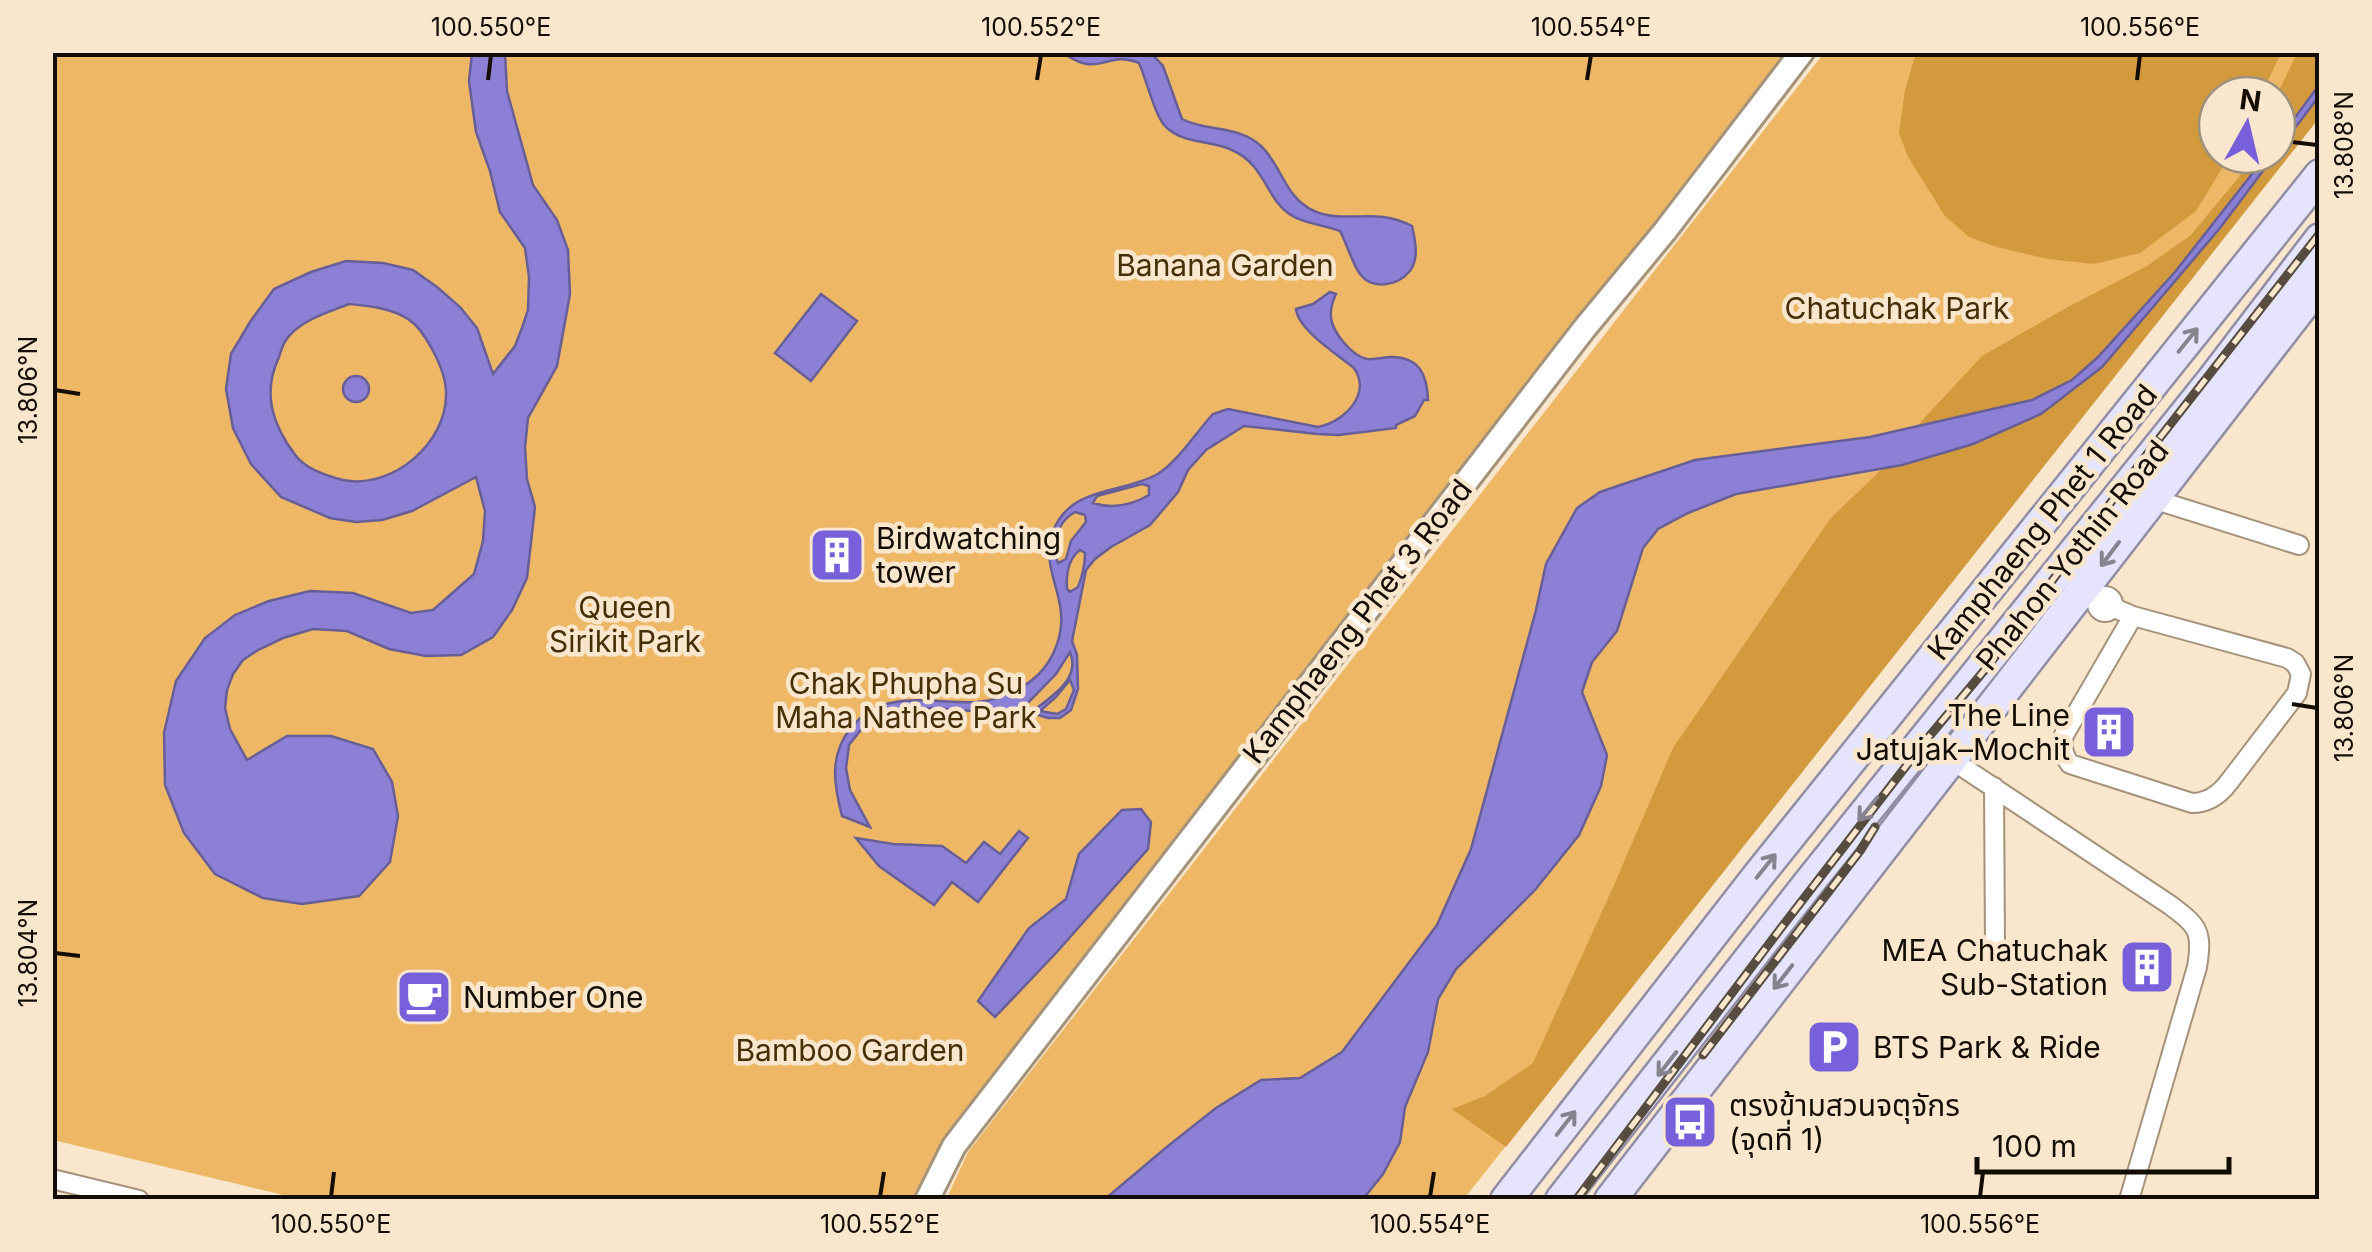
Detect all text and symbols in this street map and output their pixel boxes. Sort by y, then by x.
text: 100.550°E [431,12,551,42]
text: 100.552°E [981,12,1101,42]
text: 100.554°E [1531,12,1651,42]
text: 100.556°E [2080,12,2200,42]
north arrow [2197,75,2297,175]
text: N [2238,82,2263,119]
text: 13.808°N [2329,91,2359,199]
park label: Banana Garden [1116,247,1334,283]
park label: Chatuchak Park [1785,290,2010,326]
one-way arrow [2177,327,2199,353]
text: 13.806°N [13,336,43,444]
street label: Kamphaeng Phet 1 Road [1920,377,2164,667]
street label: Phahon Yothin Road [1968,433,2176,677]
street label: Kamphaeng Phet 3 Road [1235,472,1479,770]
place label: Birdwatching tower [876,520,1061,590]
building icon: Birdwatching tower [807,525,867,585]
one-way arrow [2100,540,2121,567]
park label: Queen Sirikit Park [549,589,701,659]
text: 13.806°N [2329,654,2359,762]
park label: Chak Phupha Su Maha Nathee Park [775,665,1037,735]
place label: The Line Jatujak–Mochit [1856,697,2070,767]
building icon: The Line Jatujak–Mochit [2079,702,2139,762]
one-way arrow [1857,796,1879,822]
one-way arrow [1755,854,1777,880]
text: 13.804°N [13,899,43,1007]
place label: MEA Chatuchak Sub-Station [1881,932,2109,1002]
building icon: MEA Chatuchak Sub-Station [2117,937,2177,997]
one-way arrow [1772,964,1794,990]
cafe icon: Number One [394,967,454,1027]
place label: Number One [463,979,643,1015]
parking icon: BTS Park & Ride [1804,1017,1864,1077]
place label: BTS Park & Ride [1873,1029,2101,1065]
park label: Bamboo Garden [735,1032,965,1068]
one-way arrow [1656,1051,1678,1077]
place label: ตรงข้ามสวนจตุจักร (จุดที่ 1) [1729,1087,1960,1158]
bus stop icon: ตรงข้ามสวนจตุจักร (จุดที่ 1) [1660,1092,1720,1152]
one-way arrow [1554,1110,1576,1136]
scale bar [1977,1112,2230,1174]
text: 100 m [1992,1128,2077,1164]
text: 100.550°E [271,1209,391,1239]
text: 100.552°E [820,1209,940,1239]
text: 100.554°E [1370,1209,1490,1239]
text: 100.556°E [1920,1209,2040,1239]

